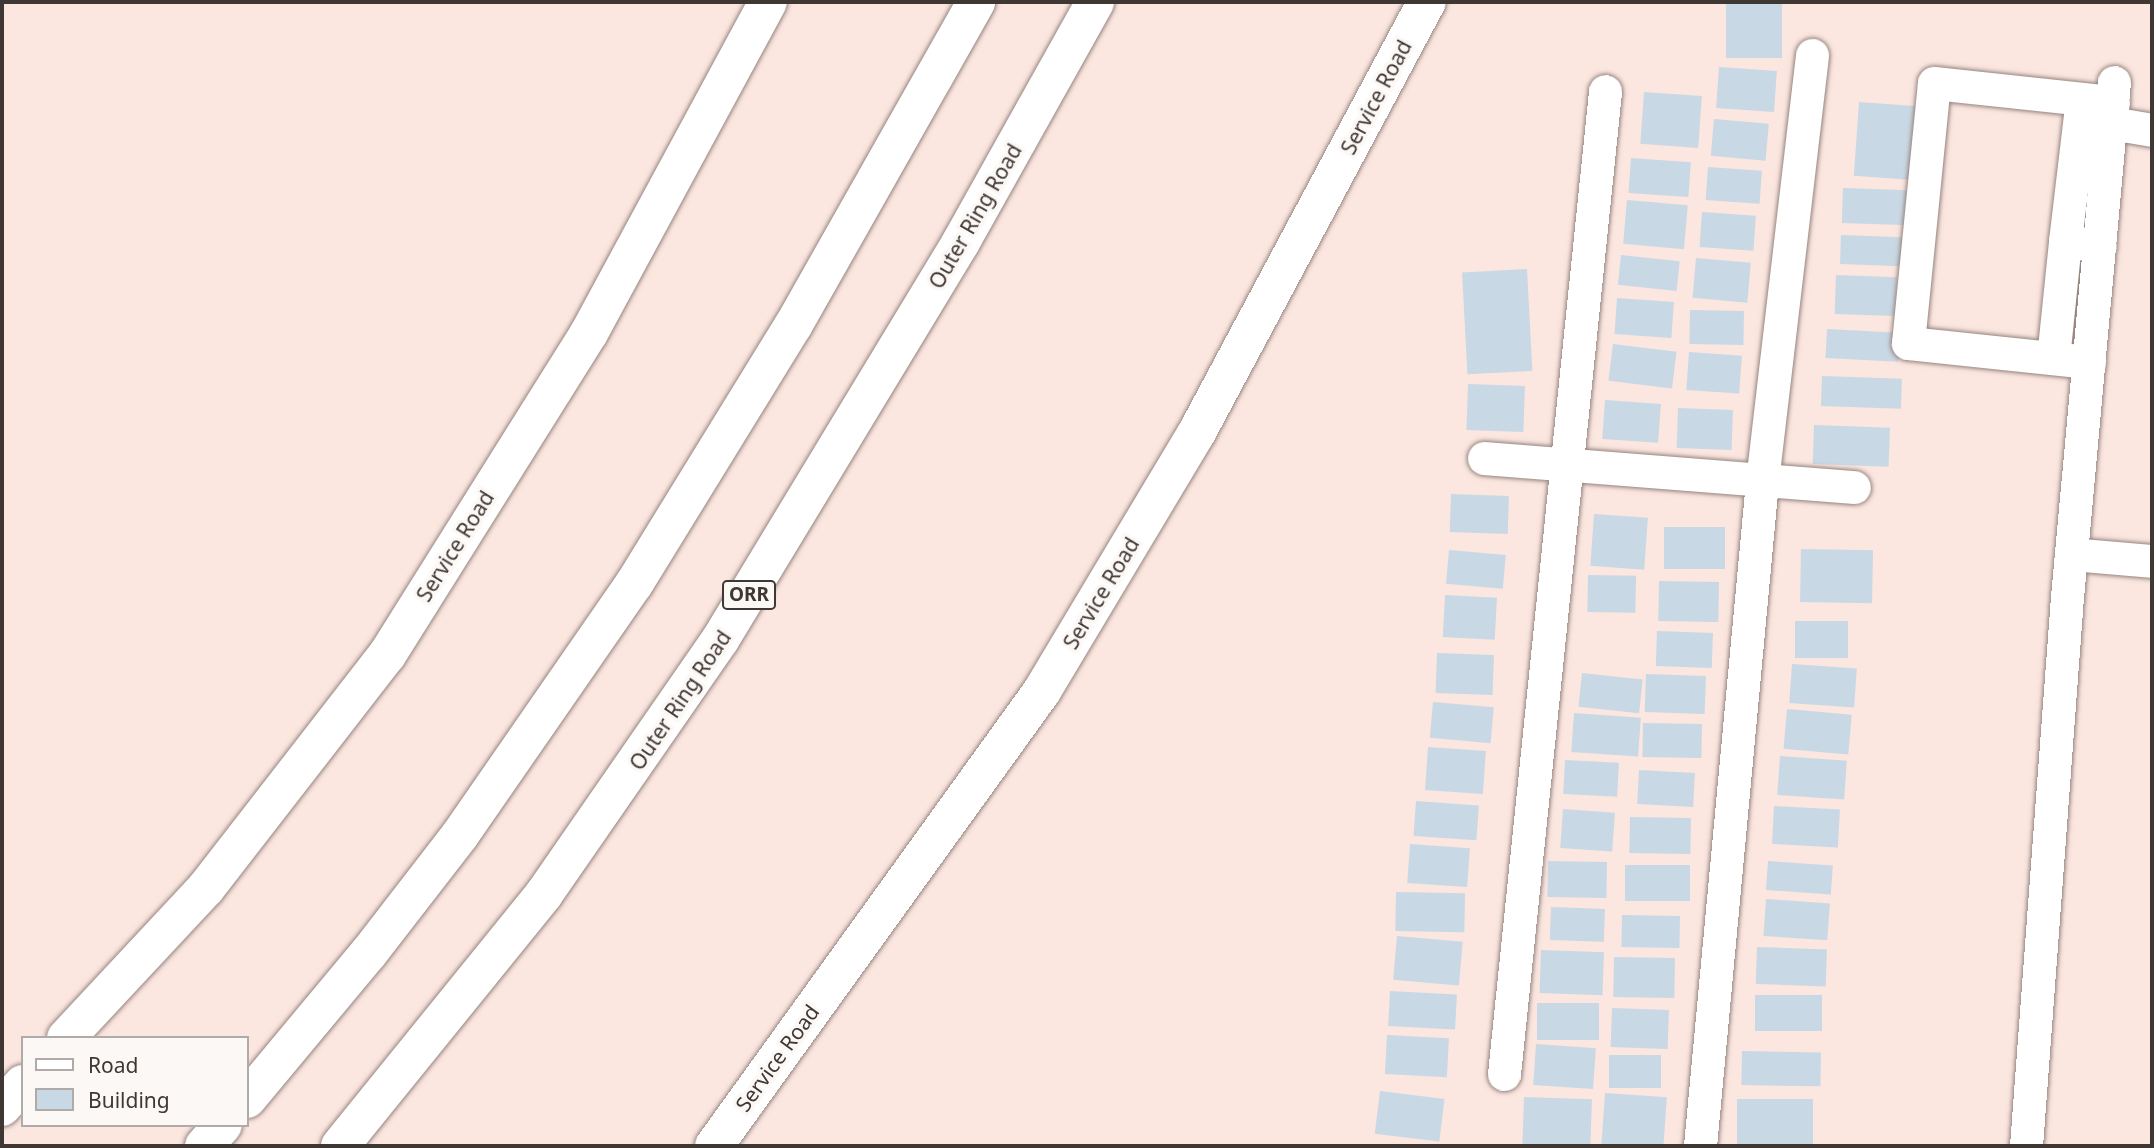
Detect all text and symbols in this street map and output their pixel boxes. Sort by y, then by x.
street label: Service Road [1335,35,1417,159]
street label: Outer Ring Road [923,139,1027,293]
street label: Service Road [411,486,499,606]
street label: Service Road [1058,533,1144,653]
road number: ORR [721,580,777,610]
street label: Outer Ring Road [624,625,736,775]
street label: Service Road [730,1000,824,1116]
legend [21,1036,248,1127]
text: Road [88,1051,138,1079]
text: Building [88,1086,170,1114]

